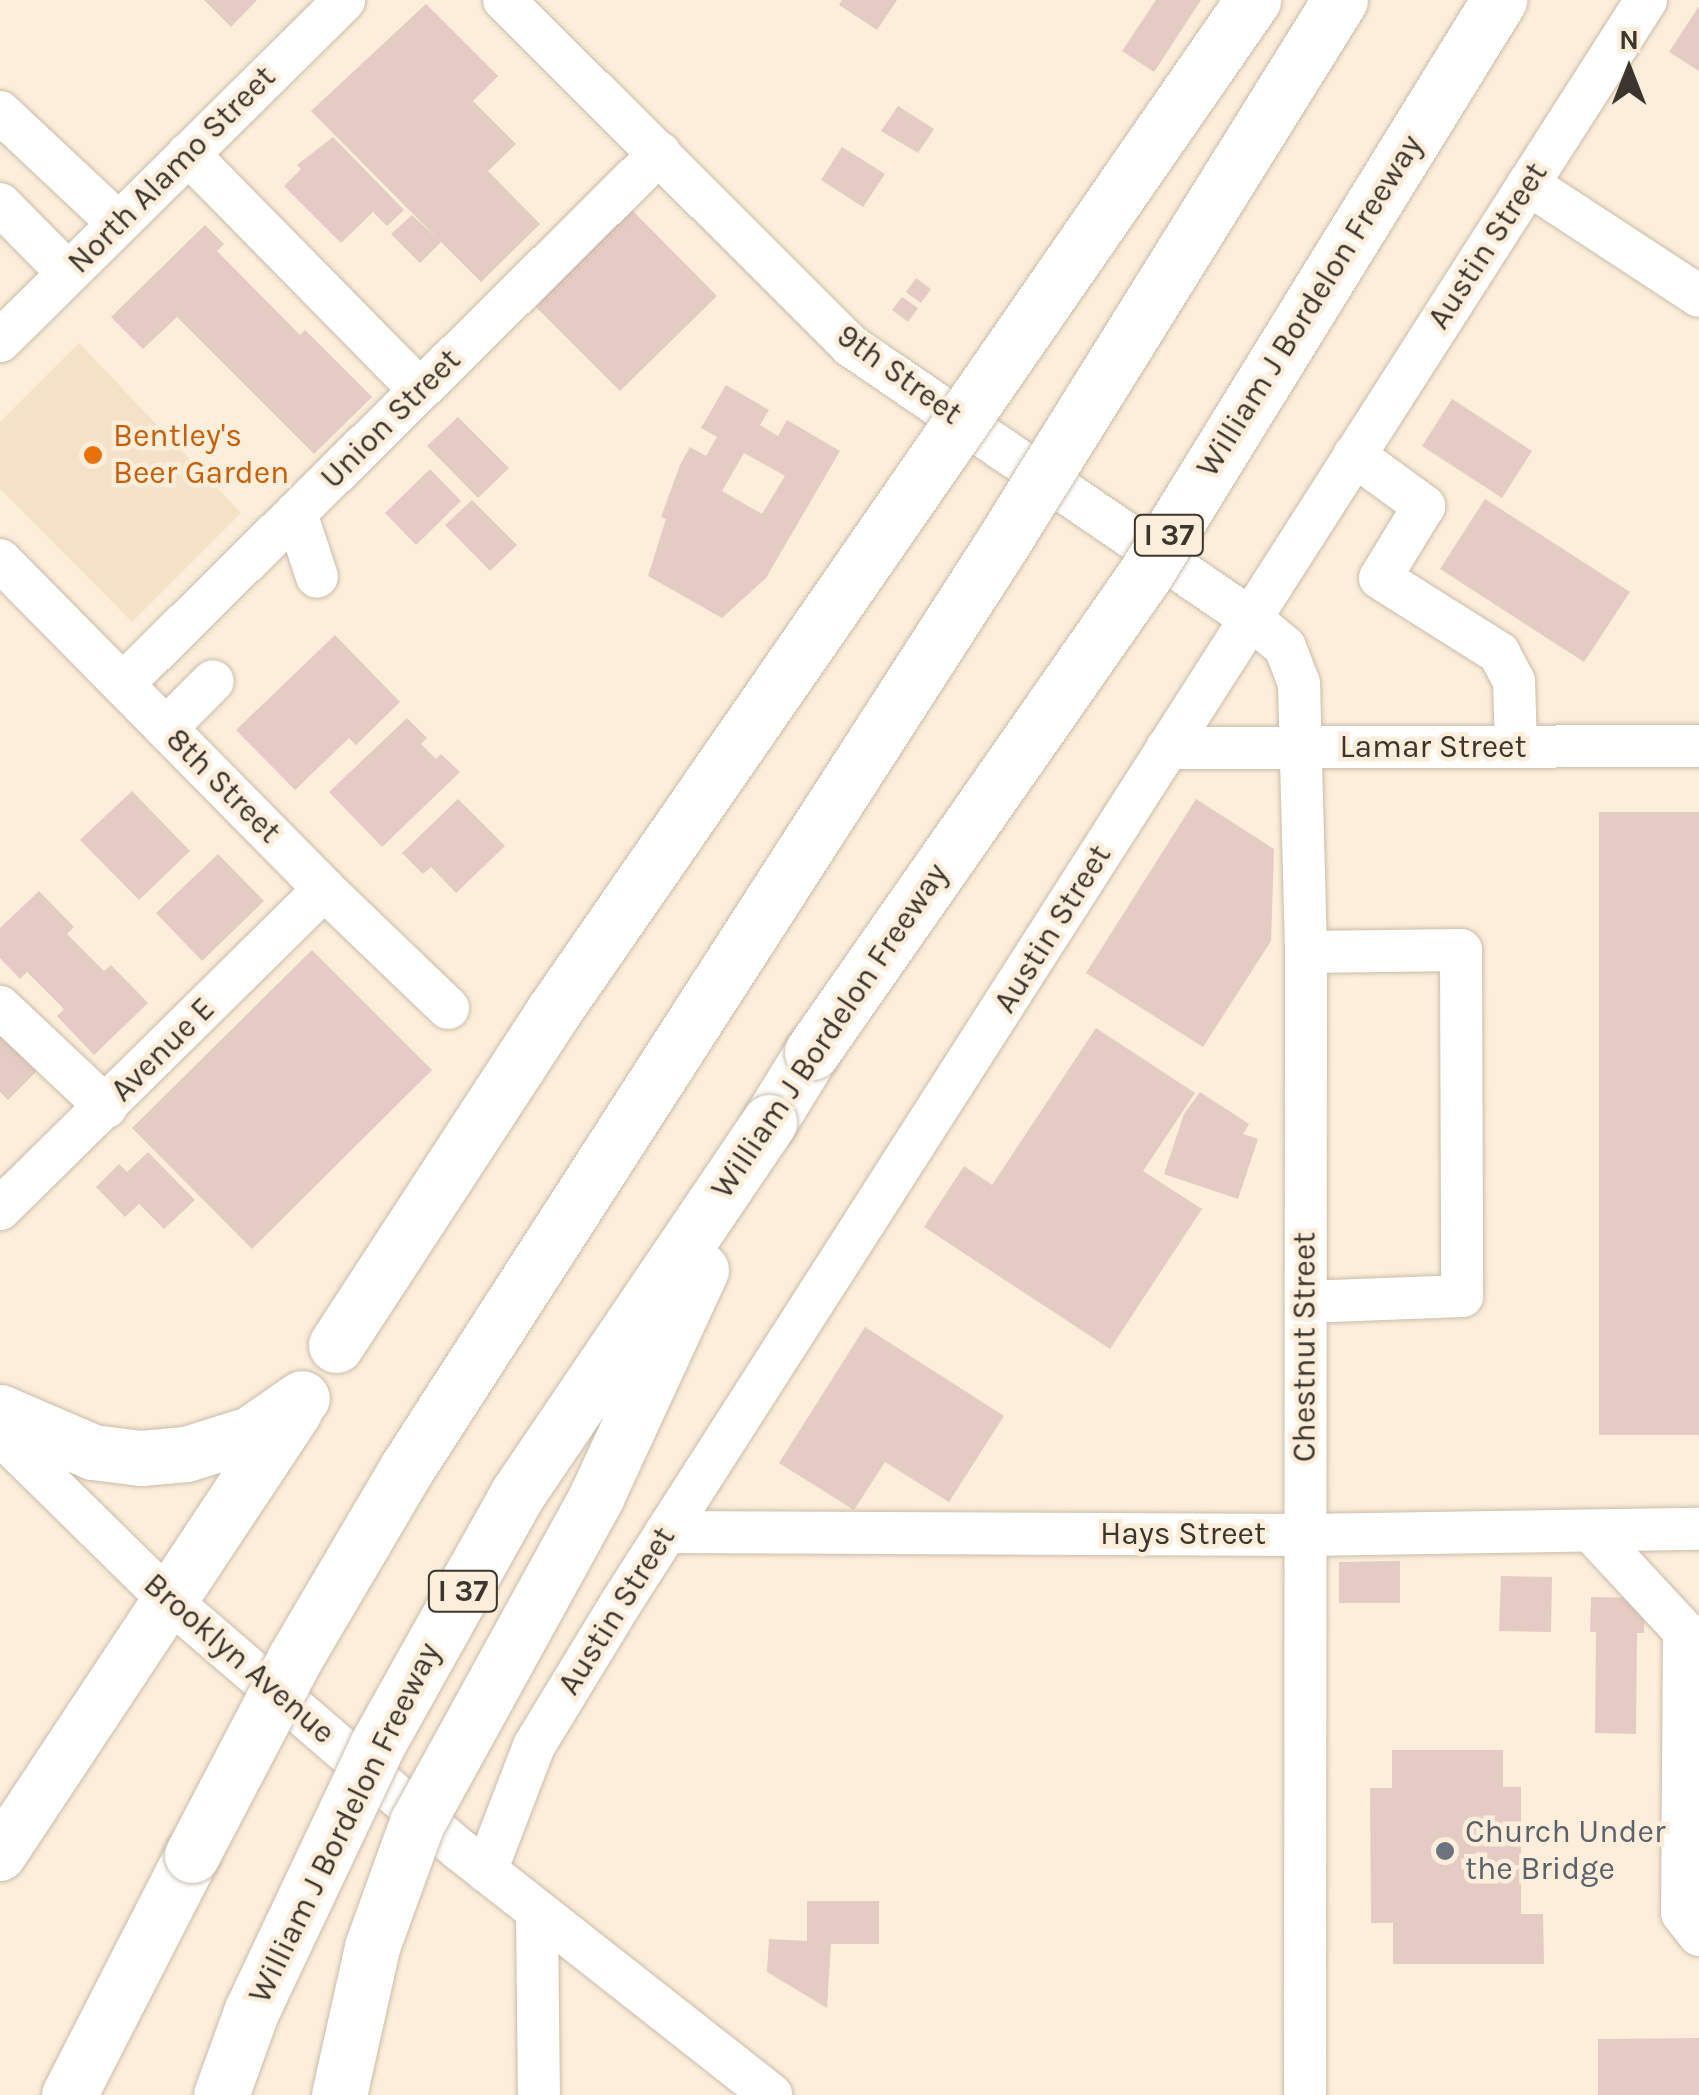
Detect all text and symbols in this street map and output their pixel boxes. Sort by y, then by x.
north arrow [1579,20,1679,120]
text: N [1619,23,1639,56]
street label: North Alamo Street [60,58,284,282]
street label: William J Bordelon Freeway [1189,128,1431,484]
street label: Austin Street [1420,155,1556,337]
street label: 9th Street [829,317,969,433]
street label: Union Street [313,341,469,497]
place label: Bentley's Beer Garden [113,418,289,493]
marker: Bentley's Beer Garden [82,444,104,466]
road number: I 37 [1132,510,1206,560]
street label: 8th Street [158,721,288,851]
street label: Lamar Street [1339,728,1527,766]
street label: Austin Street [986,838,1120,1020]
street label: William J Bordelon Freeway [703,856,957,1206]
street label: Avenue E [103,990,223,1110]
street label: Chestnut Street [1286,1232,1324,1462]
street label: Hays Street [1100,1515,1266,1553]
street label: Austin Street [550,1520,684,1702]
street label: Brooklyn Avenue [136,1566,342,1752]
road number: I 37 [426,1566,500,1616]
street label: William J Bordelon Freeway [241,1637,449,2009]
place label: Church Under the Bridge [1465,1814,1665,1889]
marker: Church Under the Bridge [1434,1840,1456,1862]

